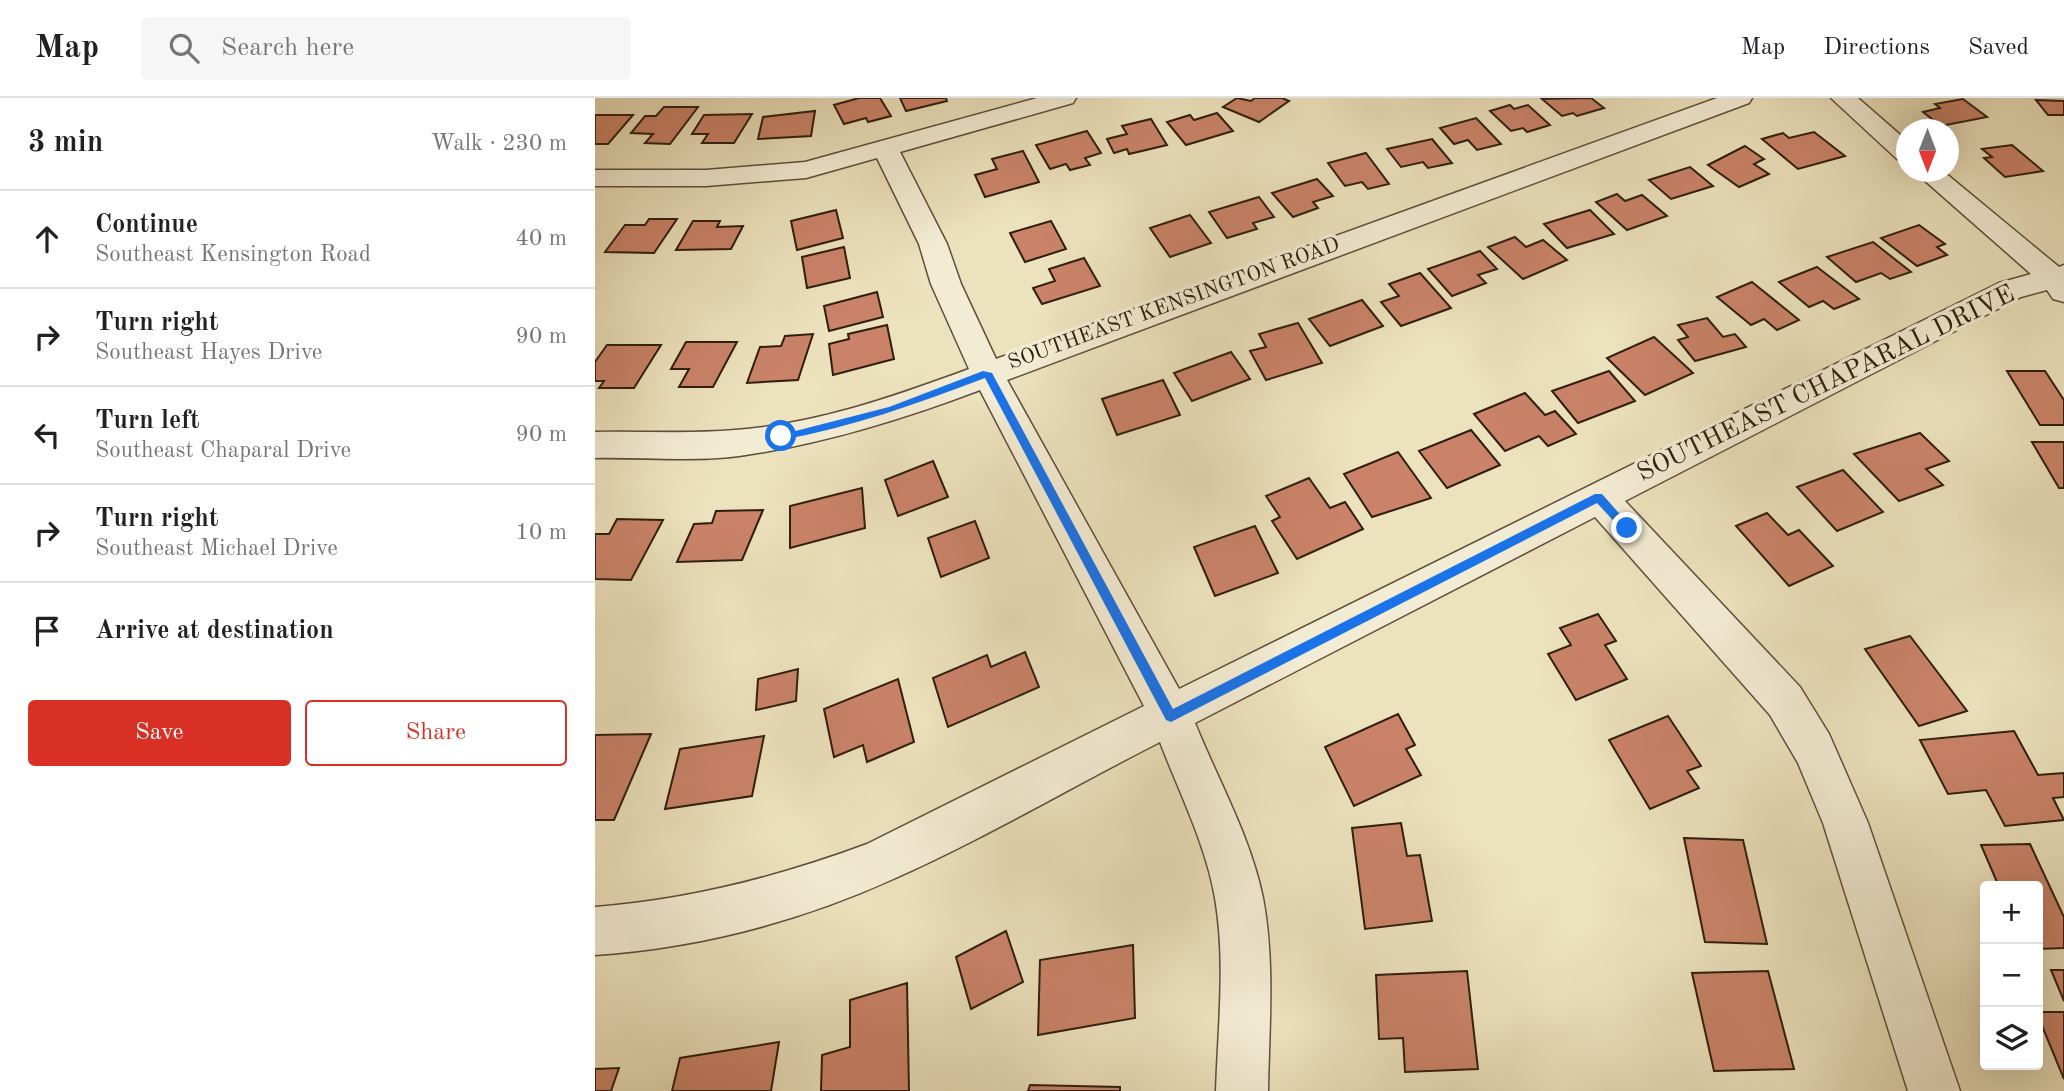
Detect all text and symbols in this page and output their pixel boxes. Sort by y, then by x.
search box [141,17,631,80]
icon: search [165,29,203,67]
text: Map [35,32,99,65]
text: Search here [221,35,354,61]
text: Map [1741,36,1785,60]
text: Directions [1823,36,1930,60]
text: Saved [1968,36,2029,60]
north arrow [1896,119,1959,182]
text: 3 min [28,128,103,158]
text: Walk · 230 m [431,132,567,155]
text: Continue [95,212,198,238]
icon: ahead [28,220,66,258]
text: 40 m [516,227,567,250]
street label: SOUTHEAST KENSINGTON ROAD [1005,234,1343,374]
text: Southeast Kensington Road [95,243,371,266]
street label: SOUTHEAST CHAPARAL DRIVE [1633,281,2019,487]
text: Turn right [95,310,218,336]
icon: right [28,318,66,356]
text: 90 m [516,325,567,348]
text: Southeast Hayes Drive [95,341,322,364]
text: Turn left [95,408,200,434]
icon: left [28,416,66,454]
route start [765,420,796,451]
text: 90 m [516,423,567,446]
text: Southeast Chaparal Drive [95,439,351,462]
text: Turn right [95,506,218,532]
route end [1611,512,1642,543]
icon: right [28,514,66,552]
text: 10 m [516,521,567,544]
text: Southeast Michael Drive [95,537,338,560]
icon: arrive [28,612,66,650]
text: Arrive at destination [95,618,334,644]
button: Save [28,700,291,766]
button: Share [305,700,567,766]
map controls [1980,881,2043,1070]
button: + [1980,881,2043,944]
button: − [1980,944,2043,1007]
button: layers [1980,1007,2043,1070]

